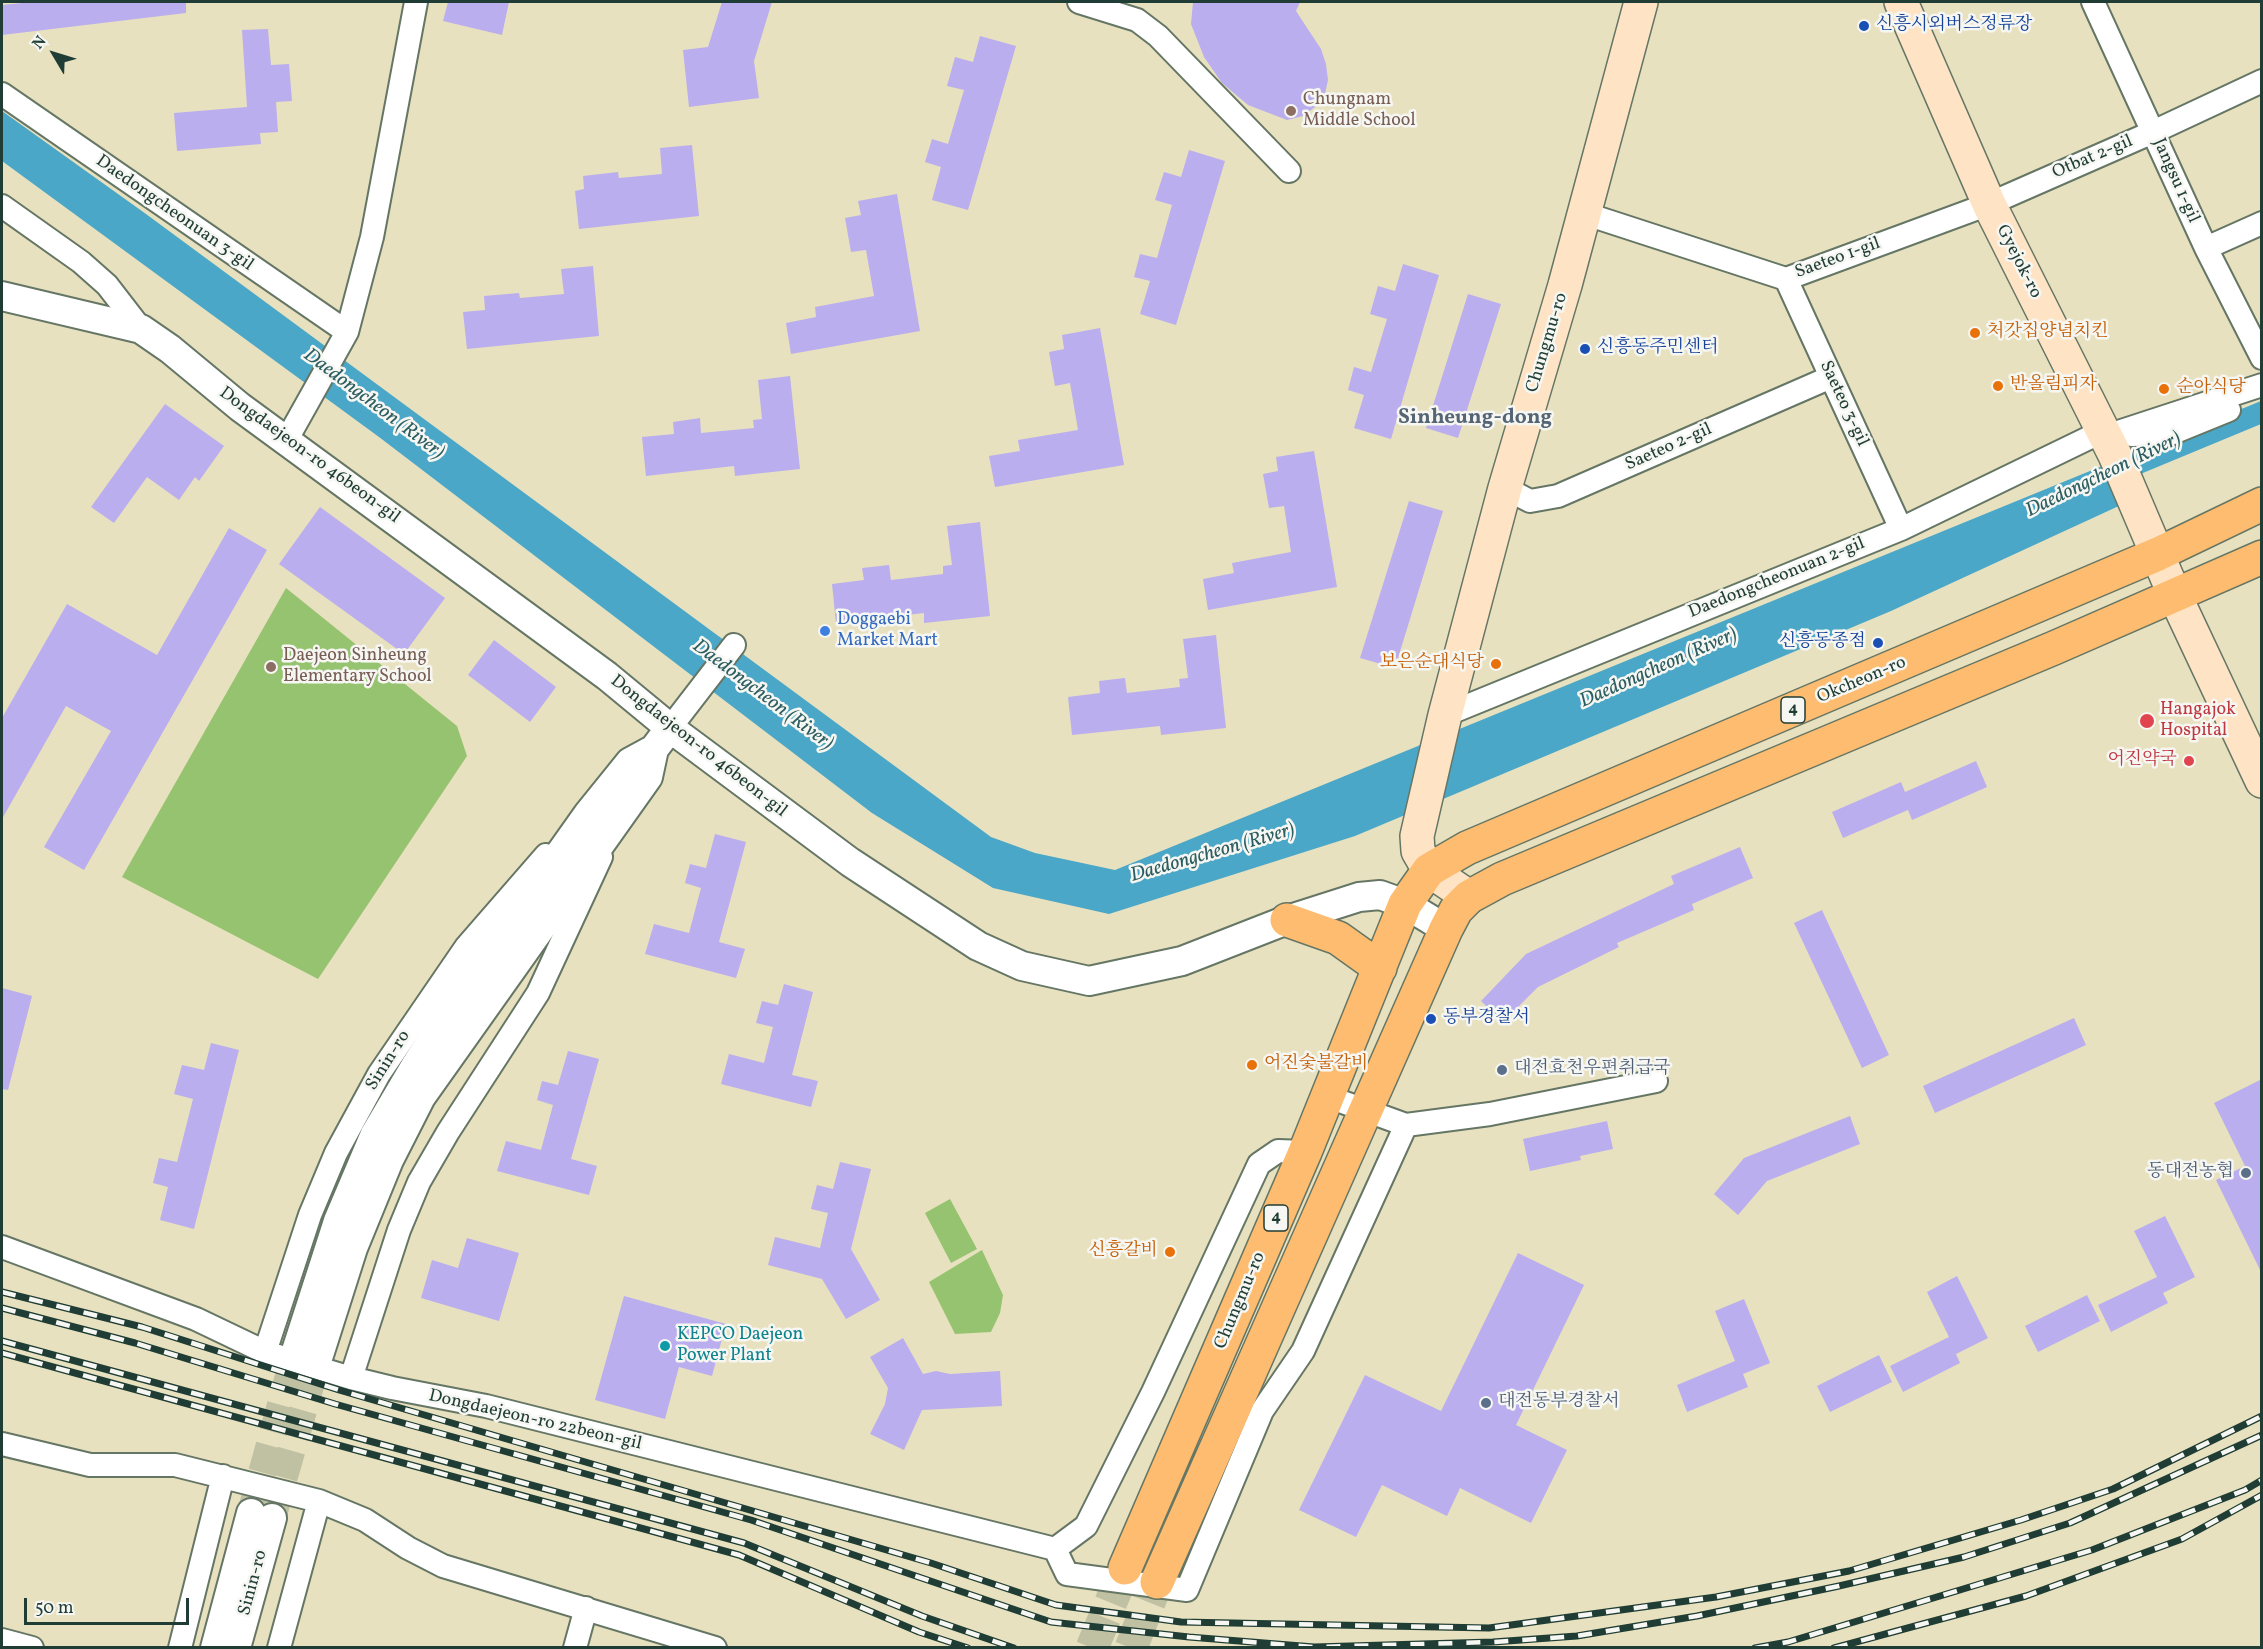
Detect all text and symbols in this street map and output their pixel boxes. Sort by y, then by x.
place label: 신흥시외버스정류장 [1876,15,2032,37]
marker: 신흥시외버스정류장 [1857,19,1871,33]
north arrow [24,24,84,84]
text: N [28,32,52,54]
place label: Chungnam Middle School [1303,90,1416,132]
marker: Chungnam Middle School [1284,104,1298,118]
street label: Otbat 2-gil [2050,131,2136,185]
street label: Jangsu 1-gil [2147,135,2203,227]
street label: Daedongcheonuan 3-gil [91,151,257,277]
street label: Gyejok-ro [1990,222,2046,302]
street label: Saeteo 1-gil [1792,234,1884,284]
street label: Chungmu-ro [1523,290,1573,396]
place label: 처갓집양념치킨 [1987,322,2109,344]
marker: 처갓집양념치킨 [1968,326,1982,340]
place label: 신흥동주민센터 [1597,338,1719,360]
marker: 신흥동주민센터 [1578,342,1592,356]
water label: Daedongcheon (River) [298,344,448,466]
street label: Saeteo 3-gil [1814,358,1872,450]
place label: 반올림피자 [2010,375,2097,397]
place label: 순아식당 [2176,378,2246,400]
marker: 반올림피자 [1991,379,2005,393]
marker: 순아식당 [2157,382,2171,396]
street label: Dongdaejeon-ro 46beon-gil [214,383,404,529]
district label: Sinheung-dong [1398,406,1552,432]
street label: Saeteo 2-gil [1622,419,1716,477]
water label: Daedongcheon (River) [2022,428,2186,524]
street label: Daedongcheonuan 2-gil [1686,534,1868,624]
place label: Doggaebi Market Mart [837,610,938,652]
water label: Daedongcheon (River) [1576,623,1742,715]
marker: Doggaebi Market Mart [818,624,832,638]
place label: 신흥동종점 [1779,632,1866,654]
water label: Daedongcheon (River) [687,635,837,757]
marker: 신흥동종점 [1871,636,1885,650]
place label: Daejeon Sinheung Elementary School [283,646,432,688]
place label: 보은순대식당 [1380,653,1484,675]
street label: Okcheon-ro [1814,653,1910,709]
marker: 보은순대식당 [1489,657,1503,671]
marker: Daejeon Sinheung Elementary School [264,660,278,674]
street label: Dongdaejeon-ro 46beon-gil [605,671,791,823]
road number: 4 [1781,697,1805,723]
place label: Hangajok Hospital [2160,700,2236,742]
marker: Hangajok Hospital [2138,712,2156,730]
place label: 어진약국 [2107,750,2177,772]
marker: 어진약국 [2182,754,2196,768]
water label: Daedongcheon (River) [1128,819,1298,889]
place label: 동부경찰서 [1443,1008,1530,1030]
marker: 동부경찰서 [1424,1012,1438,1026]
street label: Sinin-ro [362,1027,416,1095]
place label: 어진숯불갈비 [1264,1054,1368,1076]
marker: 어진숯불갈비 [1245,1058,1259,1072]
place label: 대전효천우편취급국 [1514,1059,1670,1081]
marker: 대전효천우편취급국 [1495,1063,1509,1077]
place label: 동대전농협 [2147,1162,2234,1184]
marker: 동대전농협 [2239,1166,2253,1180]
road number: 4 [1264,1205,1288,1231]
place label: 신흥갈비 [1088,1241,1158,1263]
marker: 신흥갈비 [1163,1245,1177,1259]
street label: Chungmu-ro [1211,1249,1271,1353]
place label: KEPCO Daejeon Power Plant [677,1325,803,1368]
marker: KEPCO Daejeon Power Plant [658,1339,672,1353]
street label: Dongdaejeon-ro 22beon-gil [426,1386,644,1456]
place label: 대전동부경찰서 [1498,1392,1620,1414]
marker: 대전동부경찰서 [1479,1396,1493,1410]
street label: Sinin-ro [235,1548,273,1618]
scale bar [27,1586,192,1624]
text: 50 m [35,1596,74,1621]

